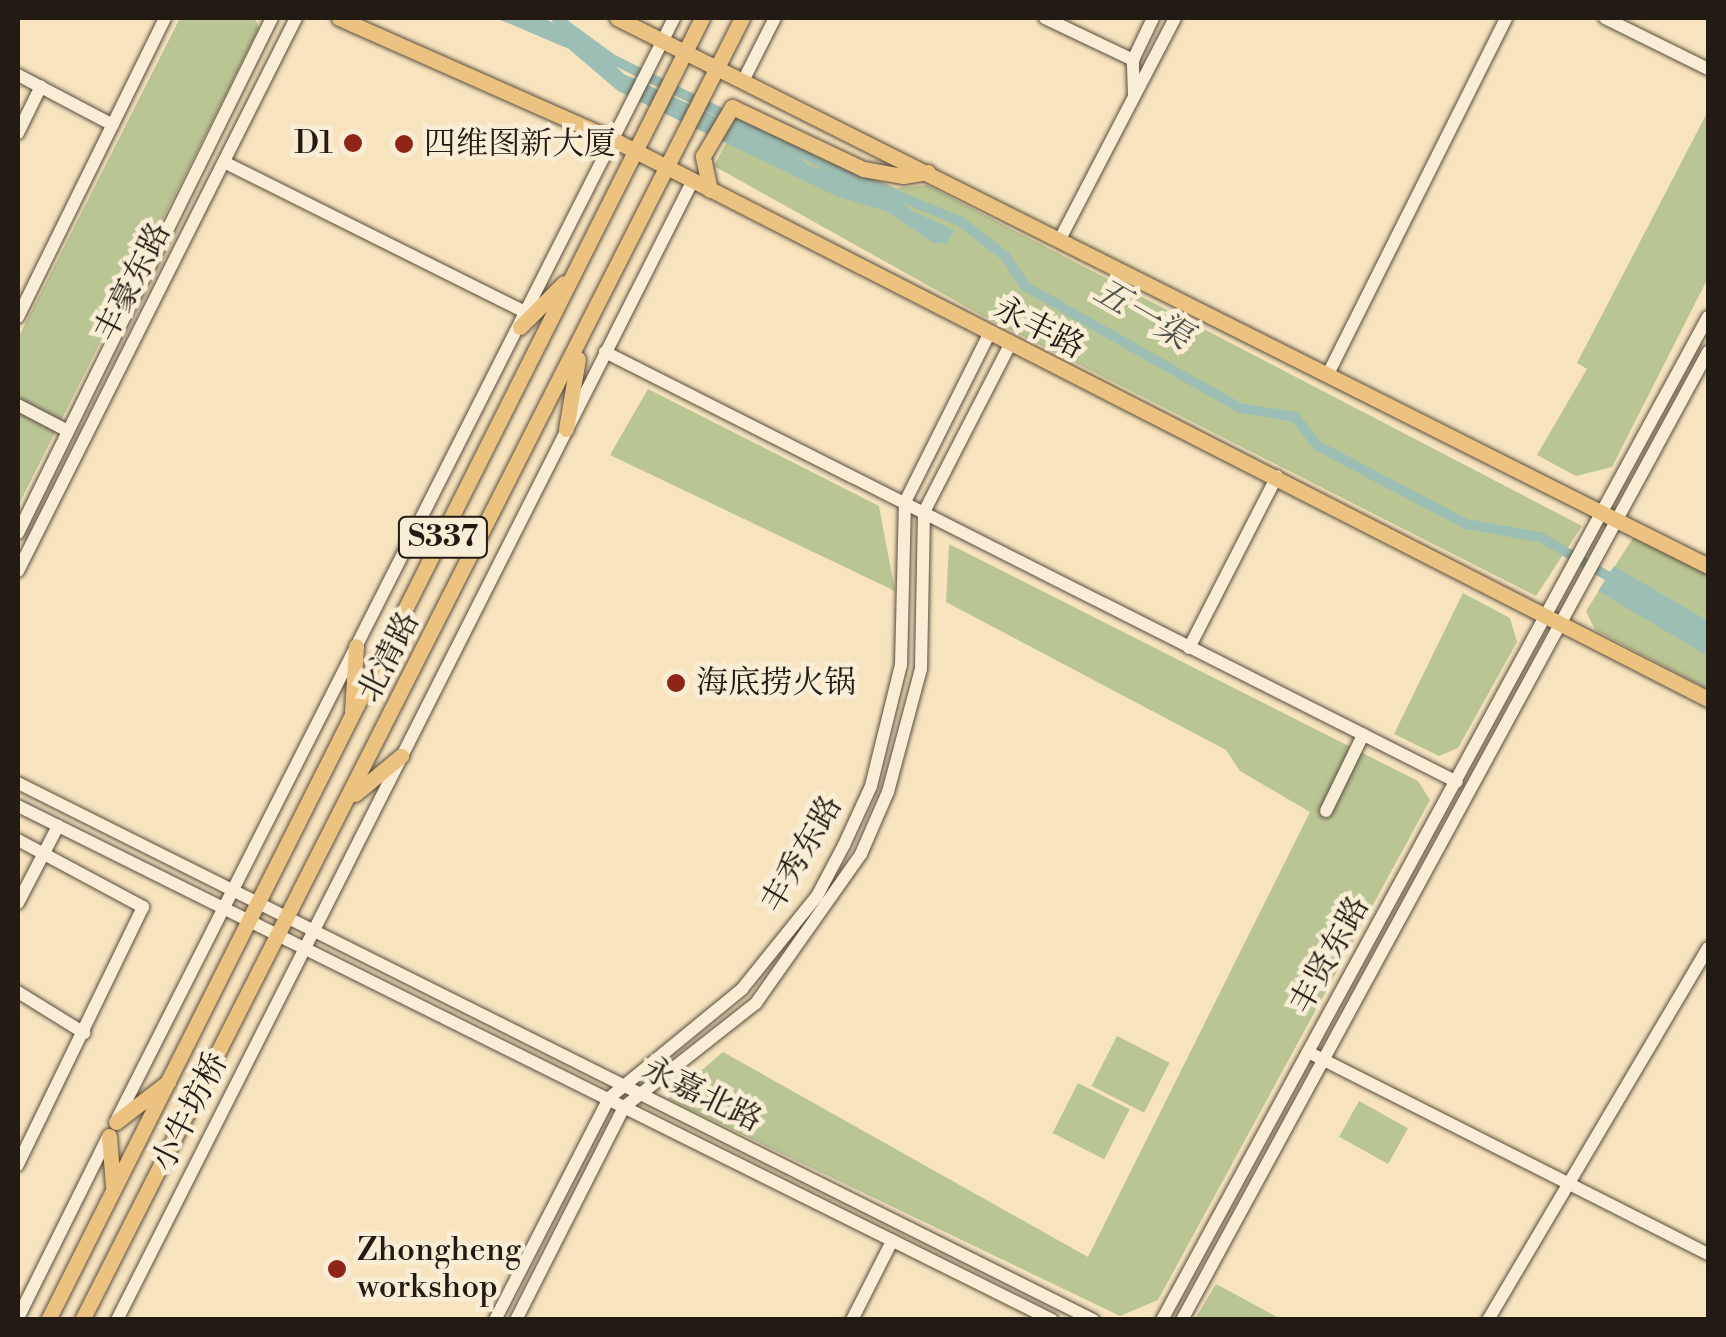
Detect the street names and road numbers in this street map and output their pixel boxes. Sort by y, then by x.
street label: 丰豪东路 [87,216,179,348]
street label: 永丰路 [988,289,1090,367]
road number: S337 [396,512,490,562]
street label: 北清路 [350,606,428,708]
street label: 丰秀东路 [753,789,851,919]
street label: 丰贤东路 [1282,890,1378,1020]
street label: 小牛坊桥 [144,1046,236,1178]
street label: 永嘉北路 [636,1050,768,1140]

